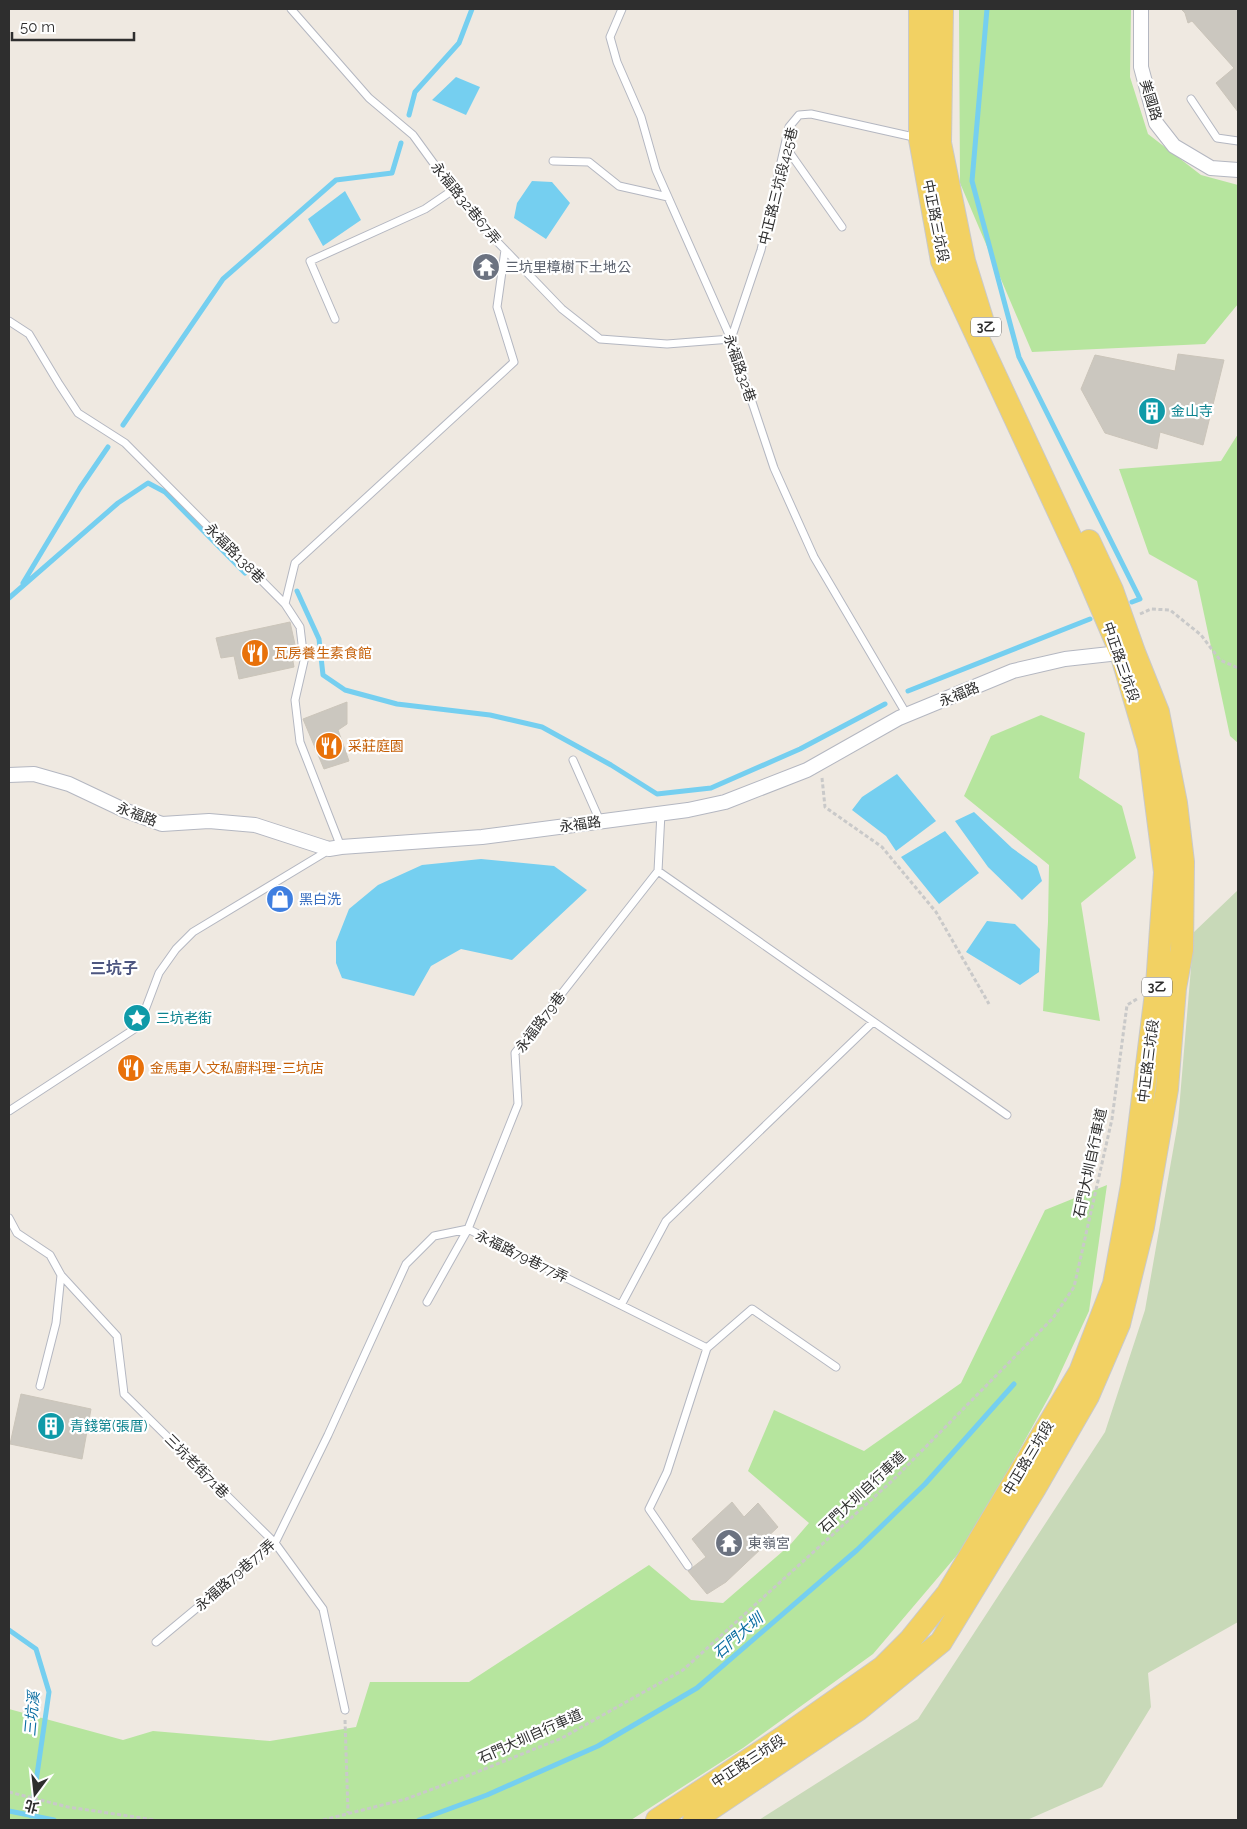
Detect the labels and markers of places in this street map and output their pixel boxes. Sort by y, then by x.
temple icon: 三坑里樟樹下土地公 [471,252,501,282]
place label: 三坑里樟樹下土地公 [505,259,631,275]
building icon: 金山寺 [1137,396,1167,426]
place label: 金山寺 [1171,403,1213,419]
restaurant icon: 瓦房養生素食館 [240,638,270,668]
place label: 瓦房養生素食館 [274,645,372,661]
restaurant icon: 采莊庭園 [314,731,344,761]
place label: 采莊庭園 [348,738,404,754]
shop icon: 黑白洗 [265,884,295,914]
place label: 黑白洗 [299,891,341,907]
place icon: 三坑老街 [122,1003,152,1033]
place label: 三坑老街 [156,1010,212,1026]
restaurant icon: 金馬車人文私廚料理-三坑店 [116,1053,146,1083]
place label: 金馬車人文私廚料理-三坑店 [150,1060,324,1076]
building icon: 青錢第(張厝) [36,1411,66,1441]
place label: 青錢第(張厝) [70,1418,148,1434]
temple icon: 東嶺宮 [714,1528,744,1558]
place label: 東嶺宮 [748,1535,790,1551]

